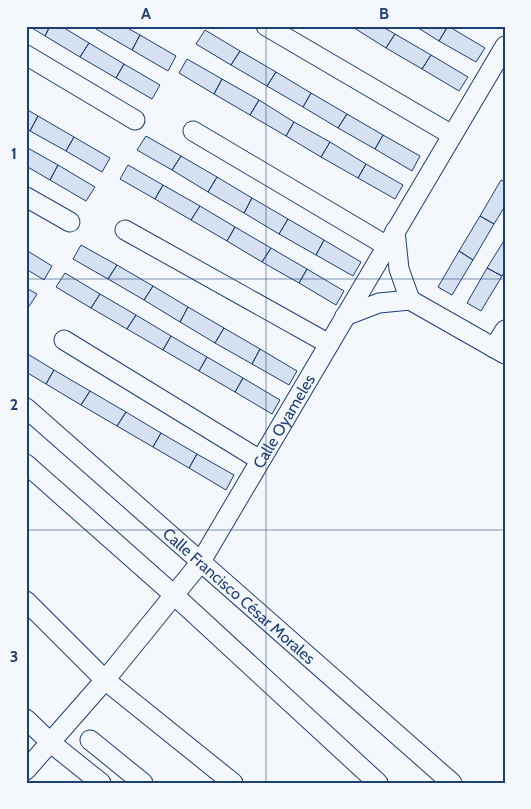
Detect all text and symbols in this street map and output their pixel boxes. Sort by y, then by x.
text: A [141,4,151,23]
text: B [379,4,389,23]
text: 1 [11,144,17,163]
street label: Calle Oyameles [249,371,319,472]
text: 2 [10,395,18,414]
street label: Calle Francisco César Morales [159,524,320,668]
text: 3 [10,647,18,666]

